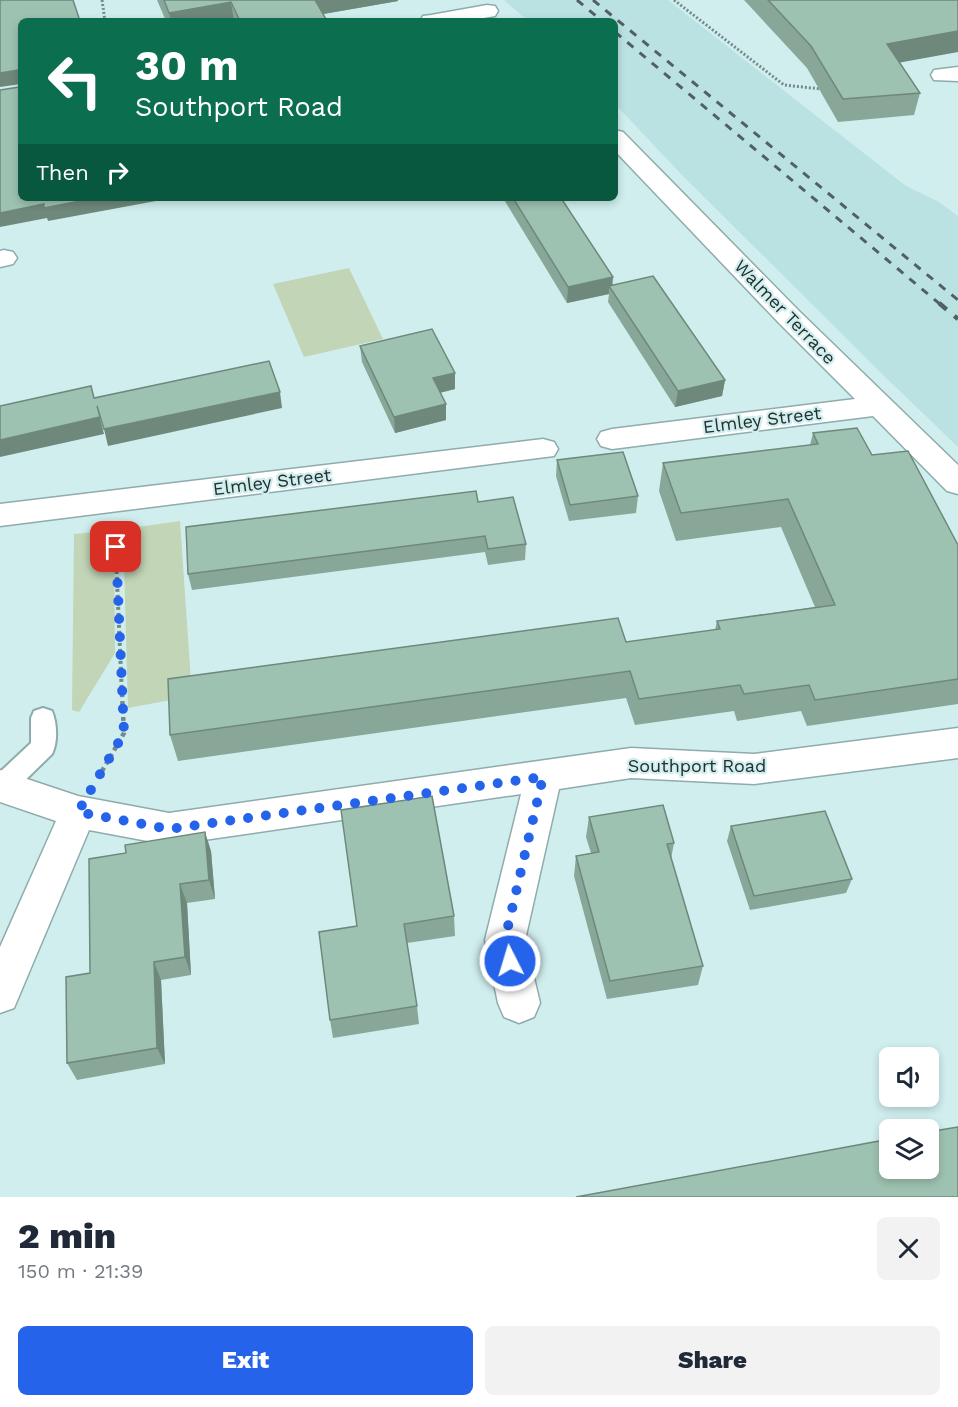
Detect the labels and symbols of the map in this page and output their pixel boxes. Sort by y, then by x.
street label: Walmer Terrace [730,255,840,368]
street label: Elmley Street [702,402,823,437]
street label: Elmley Street [212,464,333,499]
pin [90,521,141,572]
street label: Southport Road [628,755,766,776]
position arrow [478,929,542,993]

